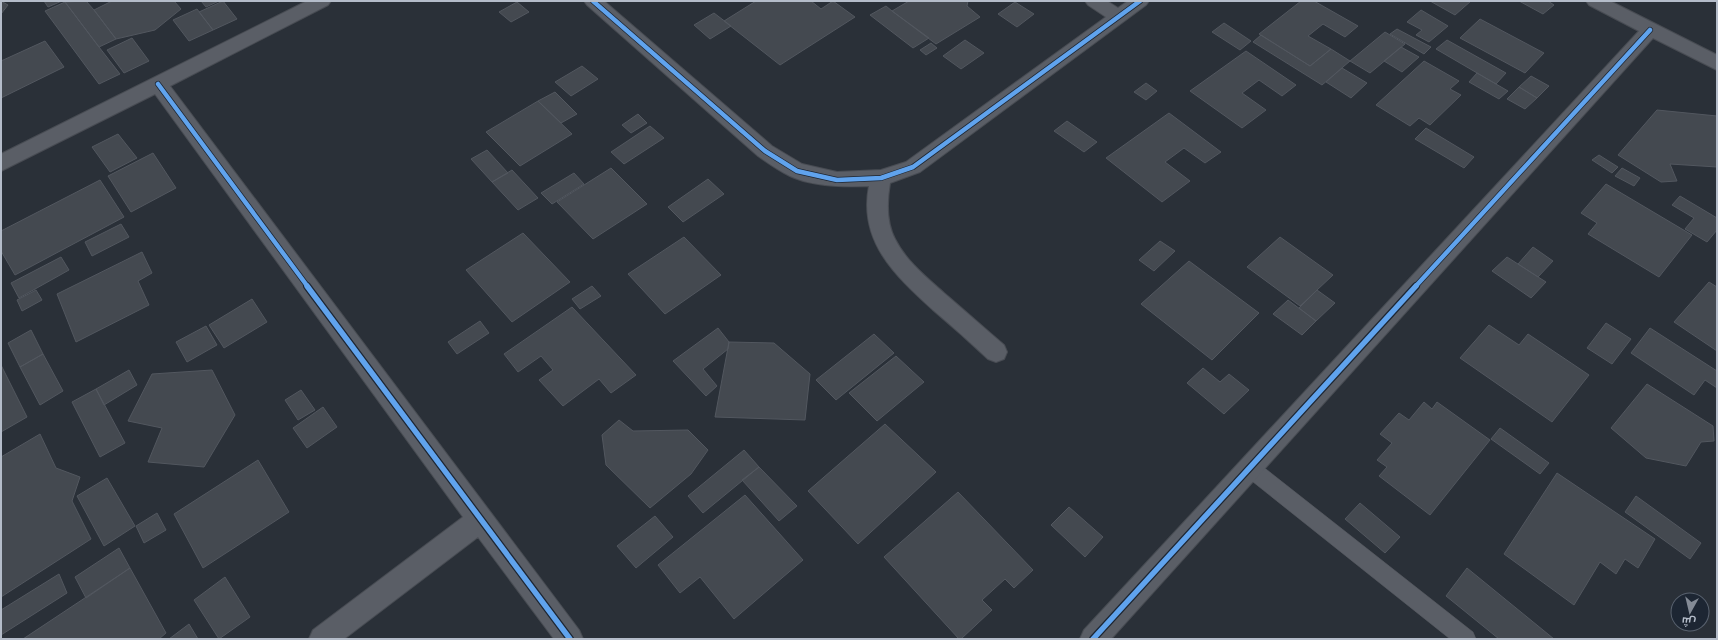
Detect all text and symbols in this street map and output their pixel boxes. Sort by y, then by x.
north arrow [1670,592,1710,632]
text: ش [1681,614,1697,630]

